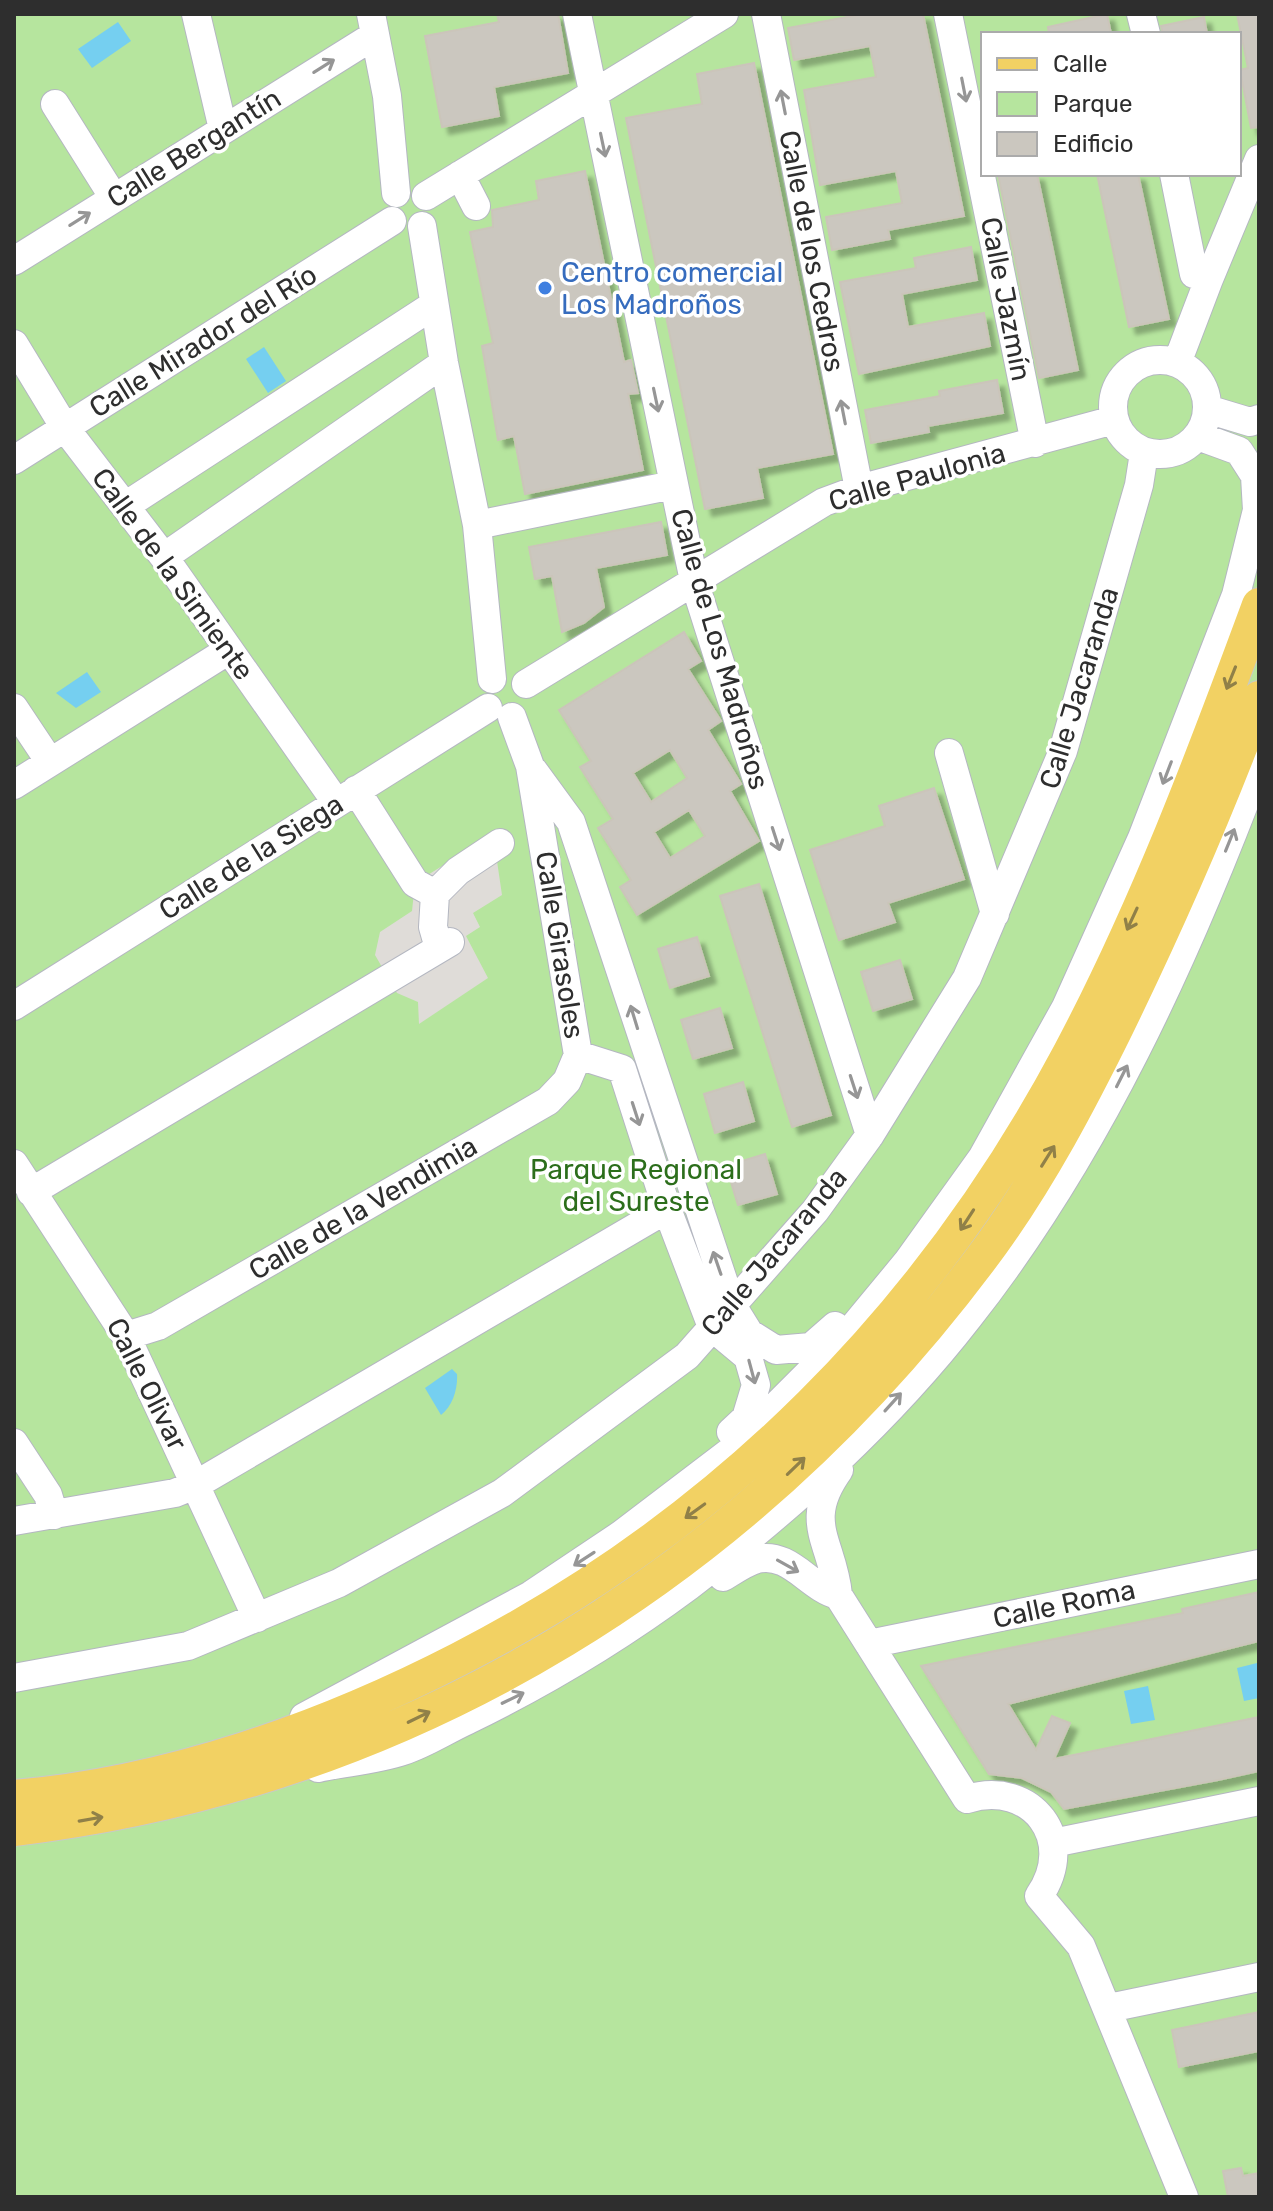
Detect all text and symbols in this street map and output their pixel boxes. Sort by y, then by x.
legend [981,32,1241,176]
text: Calle [1053,50,1107,78]
one-way arrow [312,58,335,74]
one-way arrow [957,77,972,103]
street label: Calle Bergantín [101,81,287,215]
one-way arrow [774,90,789,115]
text: Parque [1053,90,1132,118]
street label: Calle de los Cedros [772,128,852,374]
text: Edificio [1053,130,1134,158]
one-way arrow [597,132,612,158]
one-way arrow [68,211,91,227]
street label: Calle Jazmín [974,214,1038,384]
place label: Centro comercial Los Madroños [561,256,783,321]
street label: Calle Mirador del Río [83,258,323,424]
marker: Centro comercial Los Madroños [536,279,554,297]
one-way arrow [649,387,664,412]
one-way arrow [835,400,850,425]
street label: Calle Paulonia [825,436,1009,518]
street label: Calle de la Simiente [85,462,261,686]
street label: Calle de Los Madroños [664,505,776,793]
street label: Calle Jacaranda [1033,583,1125,793]
one-way arrow [1223,665,1238,690]
one-way arrow [1159,760,1173,785]
street label: Calle de la Siega [153,787,349,927]
one-way arrow [769,826,784,852]
one-way arrow [1224,828,1239,853]
street label: Calle Girasoles [529,849,591,1041]
one-way arrow [1124,906,1139,930]
one-way arrow [626,1004,641,1029]
one-way arrow [1115,1064,1130,1088]
one-way arrow [848,1074,863,1099]
one-way arrow [629,1101,644,1127]
street label: Calle de la Vendimia [243,1129,483,1287]
one-way arrow [1039,1146,1056,1168]
park label: Parque Regional del Sureste [530,1153,742,1218]
street label: Calle Jacaranda [694,1161,854,1343]
one-way arrow [959,1208,976,1230]
one-way arrow [709,1251,723,1276]
street label: Calle Olivar [100,1312,195,1456]
one-way arrow [745,1358,760,1384]
one-way arrow [884,1393,902,1413]
one-way arrow [786,1456,806,1475]
one-way arrow [684,1502,706,1519]
one-way arrow [574,1551,596,1568]
one-way arrow [776,1558,799,1574]
street label: Calle Roma [990,1573,1138,1635]
one-way arrow [501,1690,525,1705]
one-way arrow [406,1709,430,1725]
one-way arrow [78,1811,104,1826]

